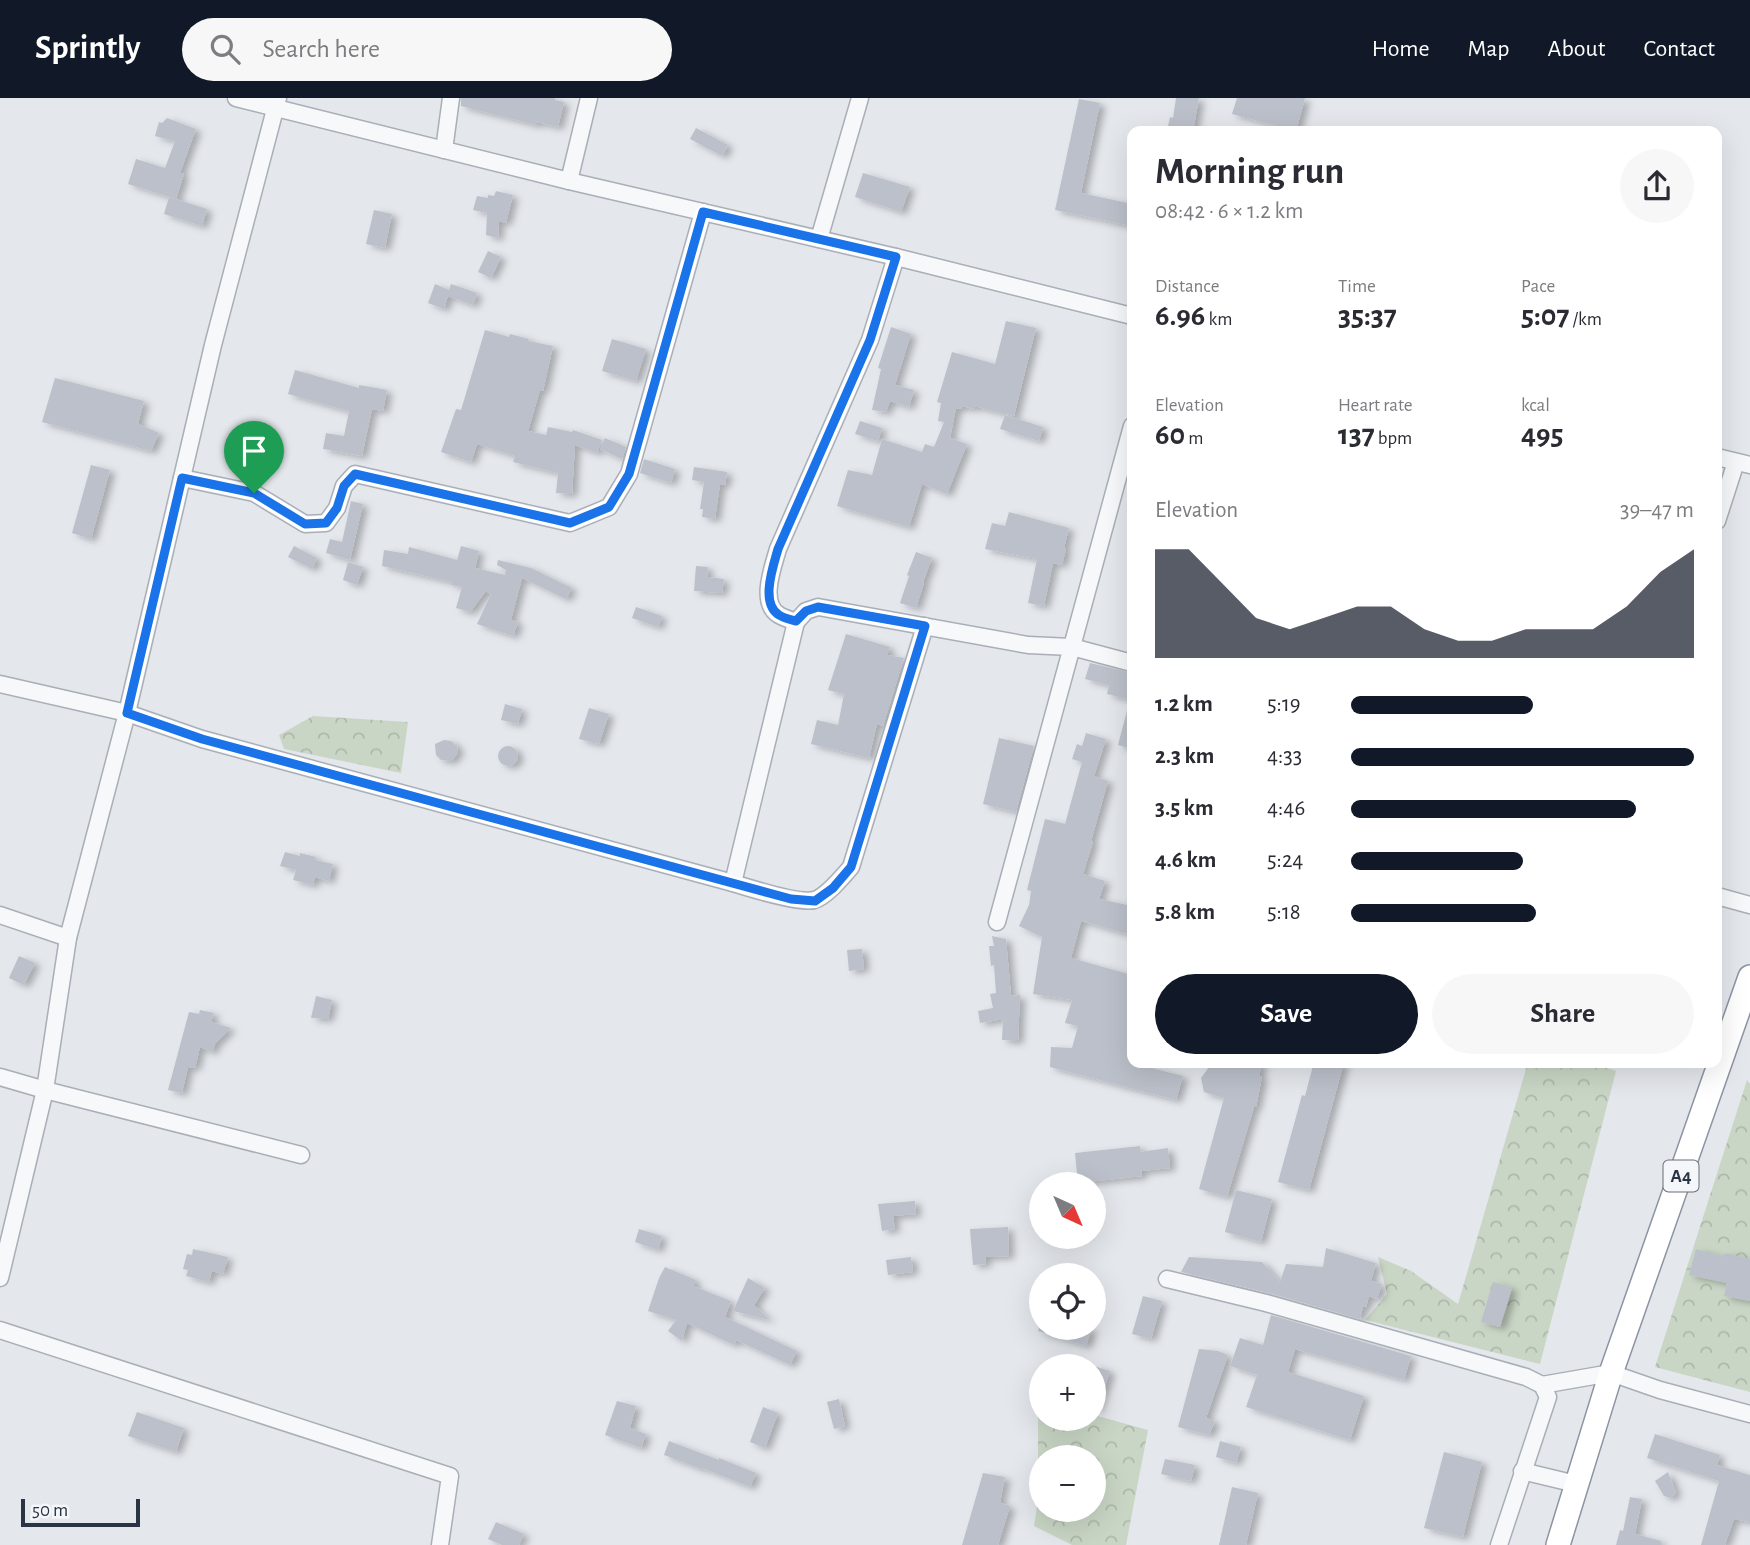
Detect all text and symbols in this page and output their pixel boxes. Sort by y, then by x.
search box [182,18,672,81]
icon: search [206,30,244,68]
text: Sprintly [35,32,140,65]
text: Search here [262,36,380,62]
text: Home [1372,37,1430,61]
text: Map [1468,37,1510,61]
text: About [1548,37,1605,61]
text: Contact [1643,37,1715,61]
button: share [1620,149,1694,223]
text: Morning run [1155,153,1344,191]
text: 08:42 · 6 × 1.2 km [1155,200,1303,223]
text: Distance [1155,277,1219,296]
text: Time [1338,277,1376,296]
text: Pace [1521,277,1555,296]
text: 6.96 [1155,301,1205,331]
text: 35:37 [1338,301,1397,331]
text: 5:07 [1521,301,1569,331]
text: km [1205,310,1232,329]
text: /km [1569,310,1602,329]
text: Elevation [1155,396,1224,415]
text: Heart rate [1338,396,1413,415]
text: kcal [1521,396,1550,415]
text: 60 [1155,420,1185,450]
text: 137 [1338,420,1375,450]
text: 495 [1521,420,1564,450]
pin [224,421,284,493]
text: m [1185,429,1203,448]
text: bpm [1375,429,1412,448]
icon: arrive [235,432,273,470]
text: Elevation [1155,499,1238,522]
text: 39–47 m [1620,499,1694,522]
text: 1.2 km [1155,693,1213,716]
text: 5:19 [1267,693,1301,716]
text: 2.3 km [1155,745,1214,768]
text: 4:33 [1267,745,1302,768]
text: 3.5 km [1155,797,1214,820]
text: 4:46 [1267,797,1305,820]
text: 4.6 km [1155,849,1216,872]
text: 5:24 [1267,849,1303,872]
text: 5.8 km [1155,901,1215,924]
text: 5:18 [1267,901,1301,924]
button: Save [1155,974,1418,1054]
button: Share [1432,974,1694,1054]
road number: A4 [1664,1160,1698,1192]
north arrow [1029,1172,1106,1250]
map controls [1029,1172,1106,1522]
button: locate [1029,1263,1106,1340]
button: + [1029,1354,1106,1431]
button: − [1029,1445,1106,1522]
scale bar [21,1496,140,1528]
text: 50 m [32,1501,68,1520]

